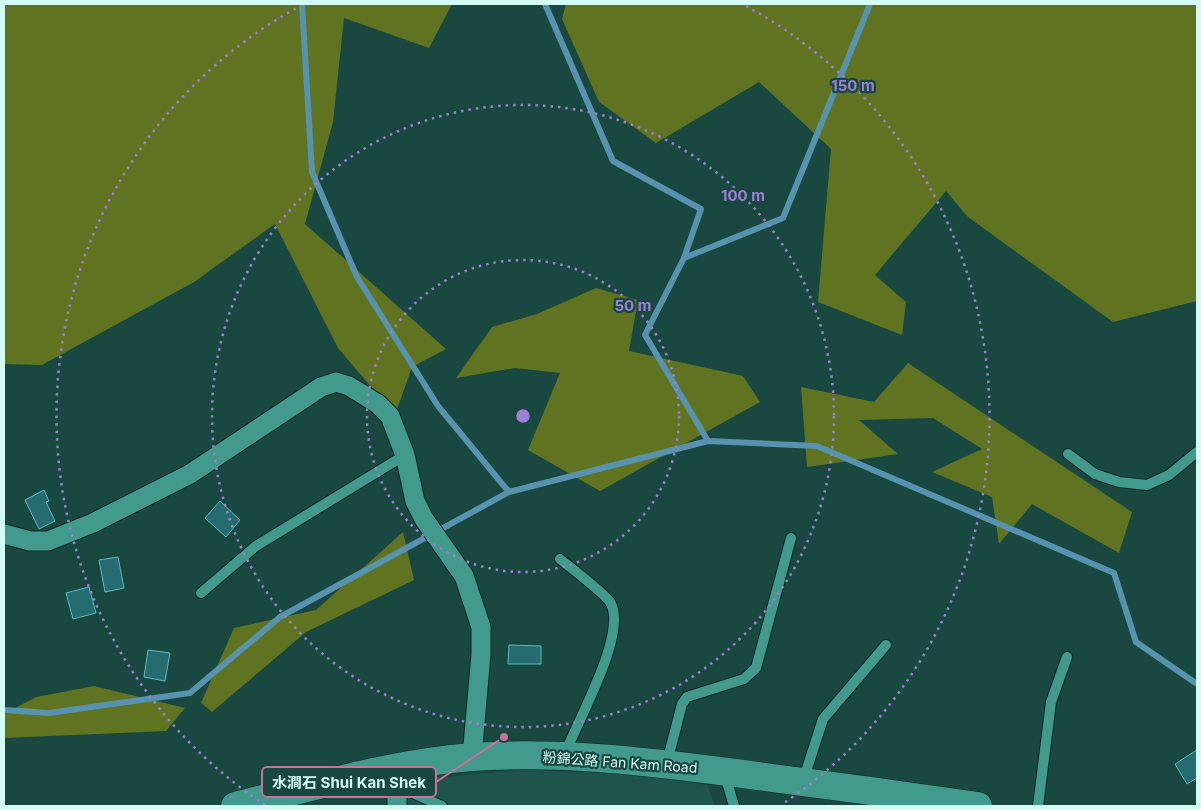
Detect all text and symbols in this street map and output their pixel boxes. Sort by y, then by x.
text: 150 m [831,76,875,95]
text: 100 m [721,186,765,205]
text: 50 m [615,296,651,315]
centre of rings [514,407,532,425]
street label: 粉錦公路 Fan Kam Road [542,748,698,776]
callout: 水澗石 Shui Kan Shek [262,767,436,797]
text: 水澗石 Shui Kan Shek [272,773,426,792]

